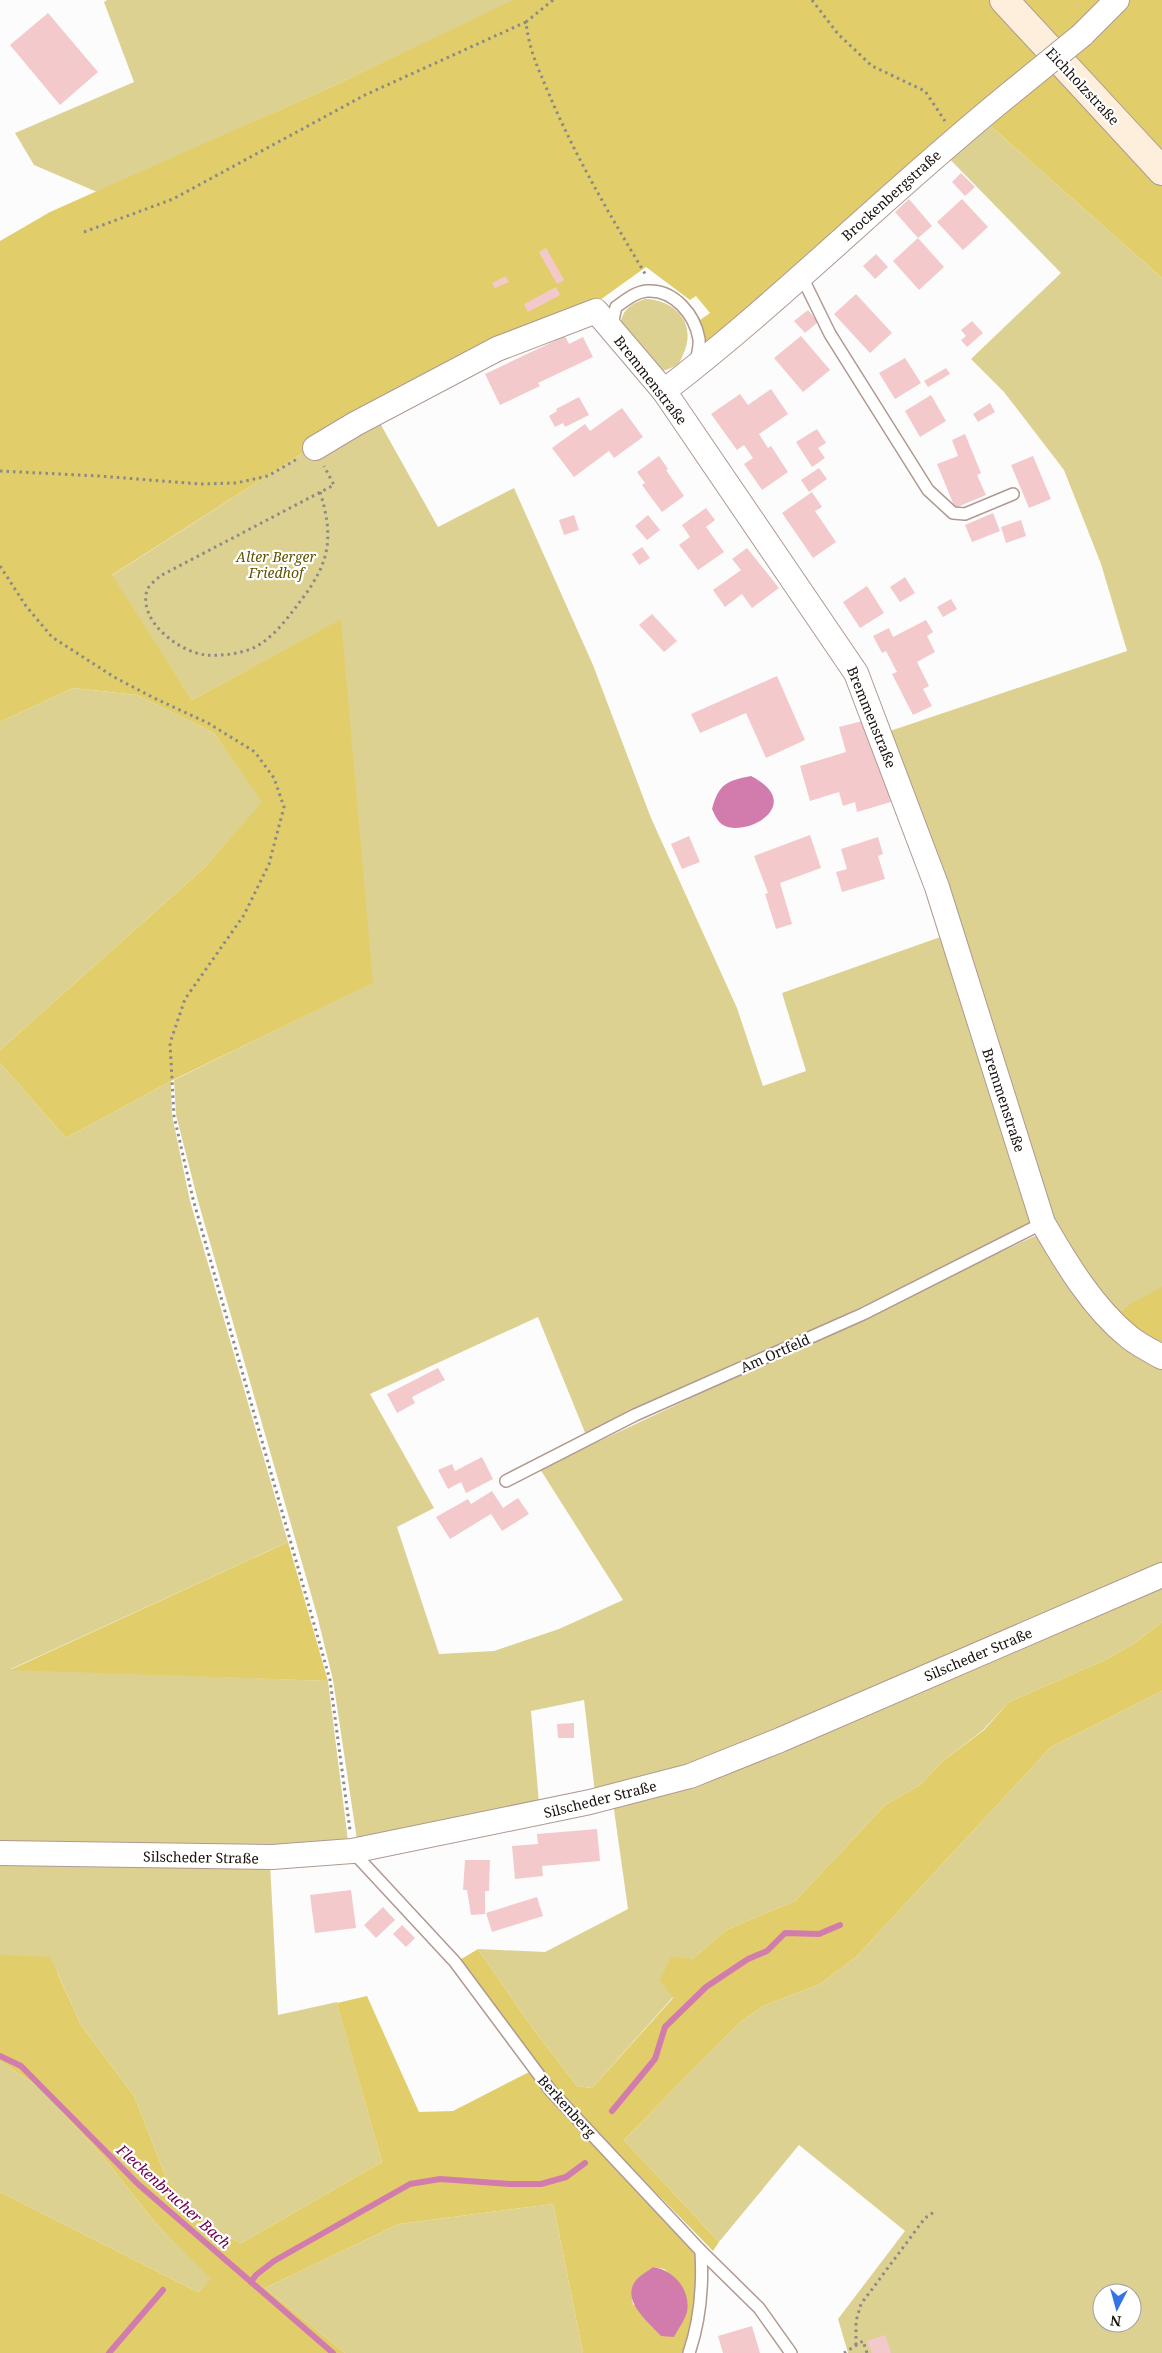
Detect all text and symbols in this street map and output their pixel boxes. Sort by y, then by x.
street label: Eichholzstraße [1042,43,1124,129]
street label: Brockenbergstraße [837,145,945,245]
street label: Bremmenstraße [610,332,692,428]
park label: Alter Berger Friedhof [235,547,316,582]
street label: Bremmenstraße [843,663,901,771]
street label: Bremmenstraße [978,1046,1030,1154]
street label: Am Ortfeld [737,1329,813,1377]
street label: Silscheder Straße [921,1623,1035,1685]
street label: Silscheder Straße [542,1776,658,1822]
street label: Silscheder Straße [143,1846,259,1868]
street label: Berkenberg [534,2071,600,2142]
water label: Fleckenbrucher Bach [112,2139,235,2252]
north arrow [1092,2283,1142,2333]
text: N [1109,2311,1122,2331]

